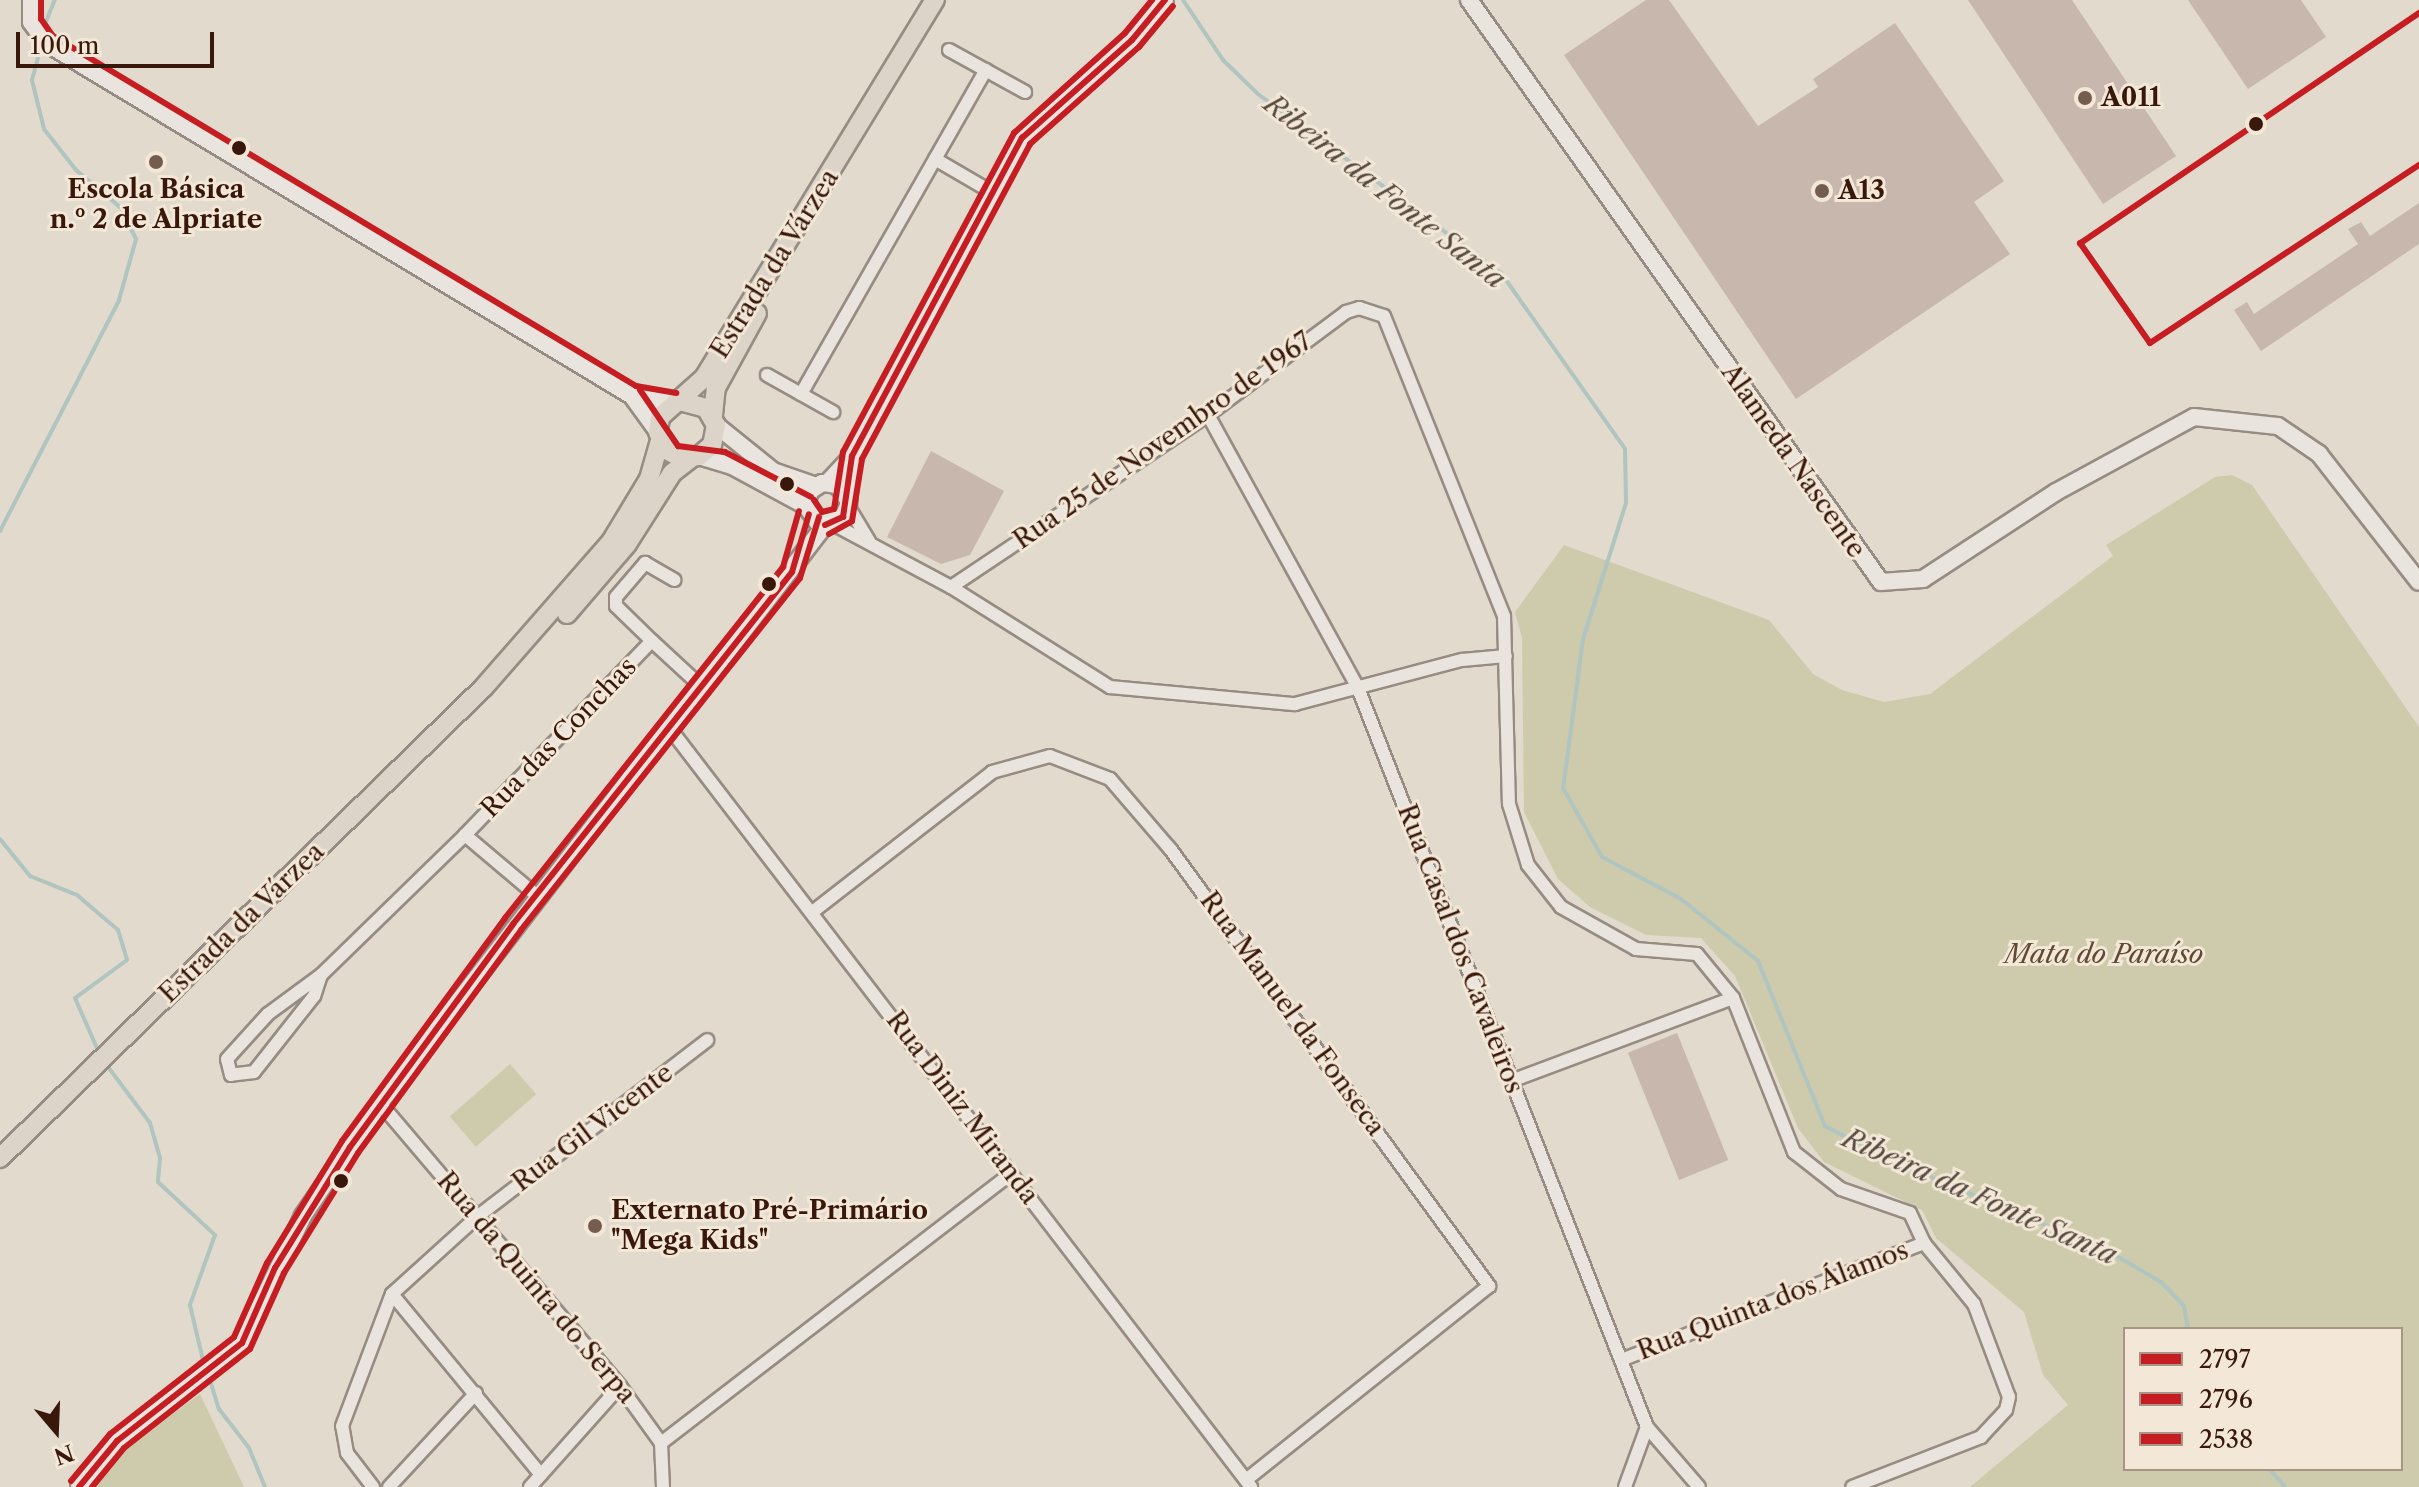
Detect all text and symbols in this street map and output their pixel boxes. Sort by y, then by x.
scale bar [20,16,218,66]
text: 100 m [30,31,99,60]
place label: A011 [2101,82,2161,114]
water label: Ribeira da Fonte Santa [1258,86,1512,296]
marker: A011 [2076,89,2094,107]
unlabelled marker [2248,116,2264,132]
unlabelled marker [231,140,247,156]
marker: Escola Básica n.º 2 de Alpriate [147,153,165,171]
street label: Estrada da Várzea [704,163,846,365]
place label: Escola Básica n.º 2 de Alpriate [49,174,263,236]
place label: A13 [1838,175,1885,207]
marker: A13 [1813,182,1831,200]
street label: Rua 25 de Novembro de 1967 [1008,326,1318,556]
street label: Alameda Nascente [1714,358,1872,564]
unlabelled marker [779,476,795,492]
unlabelled marker [761,576,777,592]
street label: Rua das Conchas [475,651,643,825]
street label: Rua Casal dos Cavaleiros [1390,800,1530,1098]
street label: Estrada da Várzea [153,836,331,1010]
street label: Rua Manuel da Fonseca [1193,886,1391,1142]
park label: Mata do Paraíso [2005,939,2203,971]
street label: Rua Diniz Miranda [879,1005,1045,1211]
street label: Rua Gil Vicente [506,1057,680,1199]
water label: Ribeira da Fonte Santa [1838,1120,2122,1272]
street label: Rua da Quinta do Serpa [430,1166,642,1410]
unlabelled marker [333,1173,349,1189]
place label: Externato Pré-Primário "Mega Kids" [611,1195,928,1256]
marker: Externato Pré-Primário "Mega Kids" [586,1217,604,1235]
street label: Rua Quinta dos Álamos [1632,1235,1914,1367]
legend [2123,1327,2403,1471]
text: 2797 [2199,1345,2251,1374]
text: 2796 [2199,1385,2253,1414]
north arrow [16,1391,96,1471]
text: 2538 [2199,1425,2253,1454]
text: N [51,1438,77,1470]

